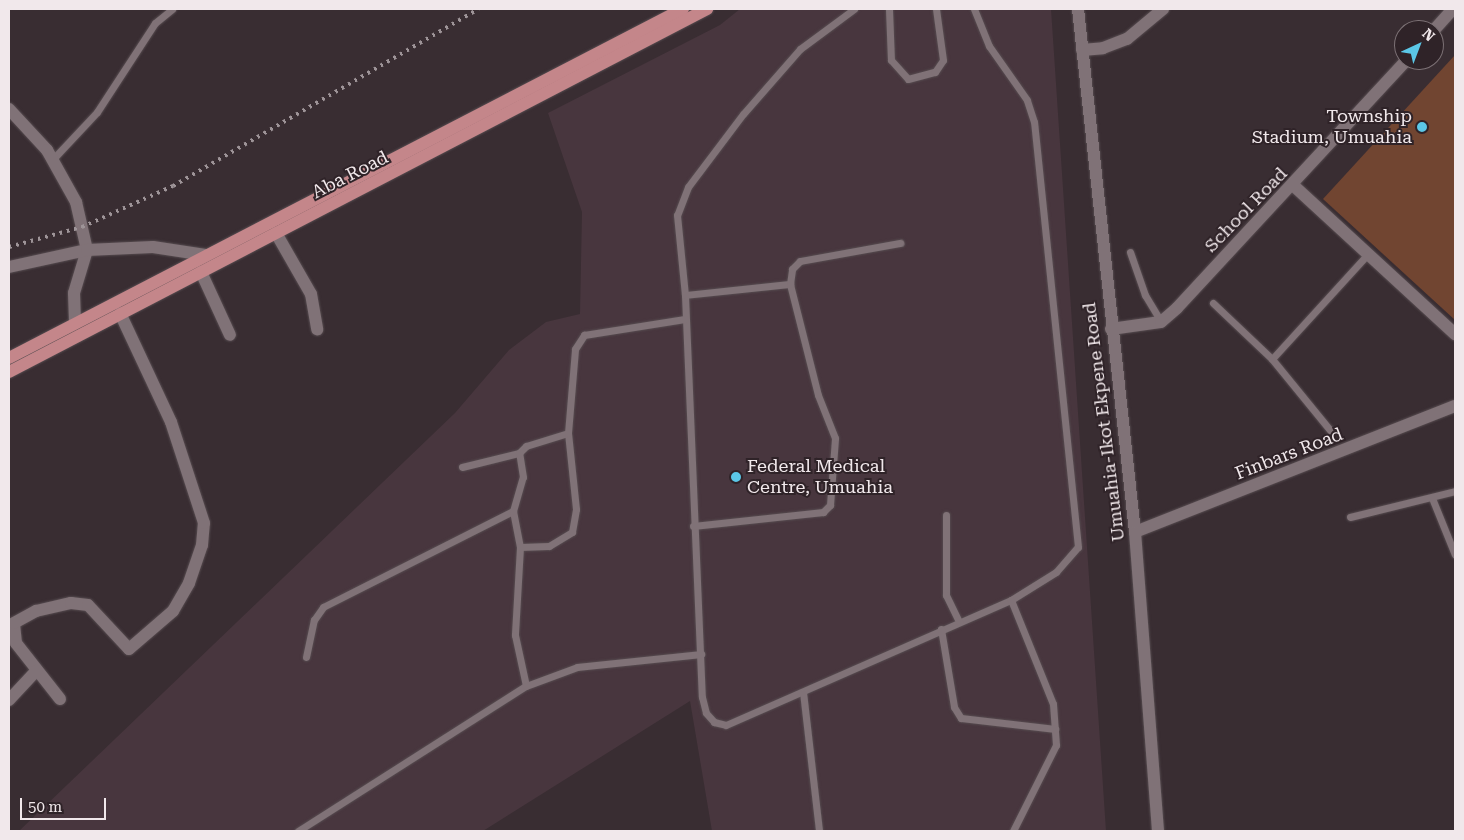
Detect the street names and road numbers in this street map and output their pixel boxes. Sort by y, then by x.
street label: Aba Road [308,147,392,203]
street label: School Road [1200,163,1292,257]
street label: Umuahia-Ikot Ekpene Road [1079,301,1129,543]
street label: Finbars Road [1232,424,1346,484]

